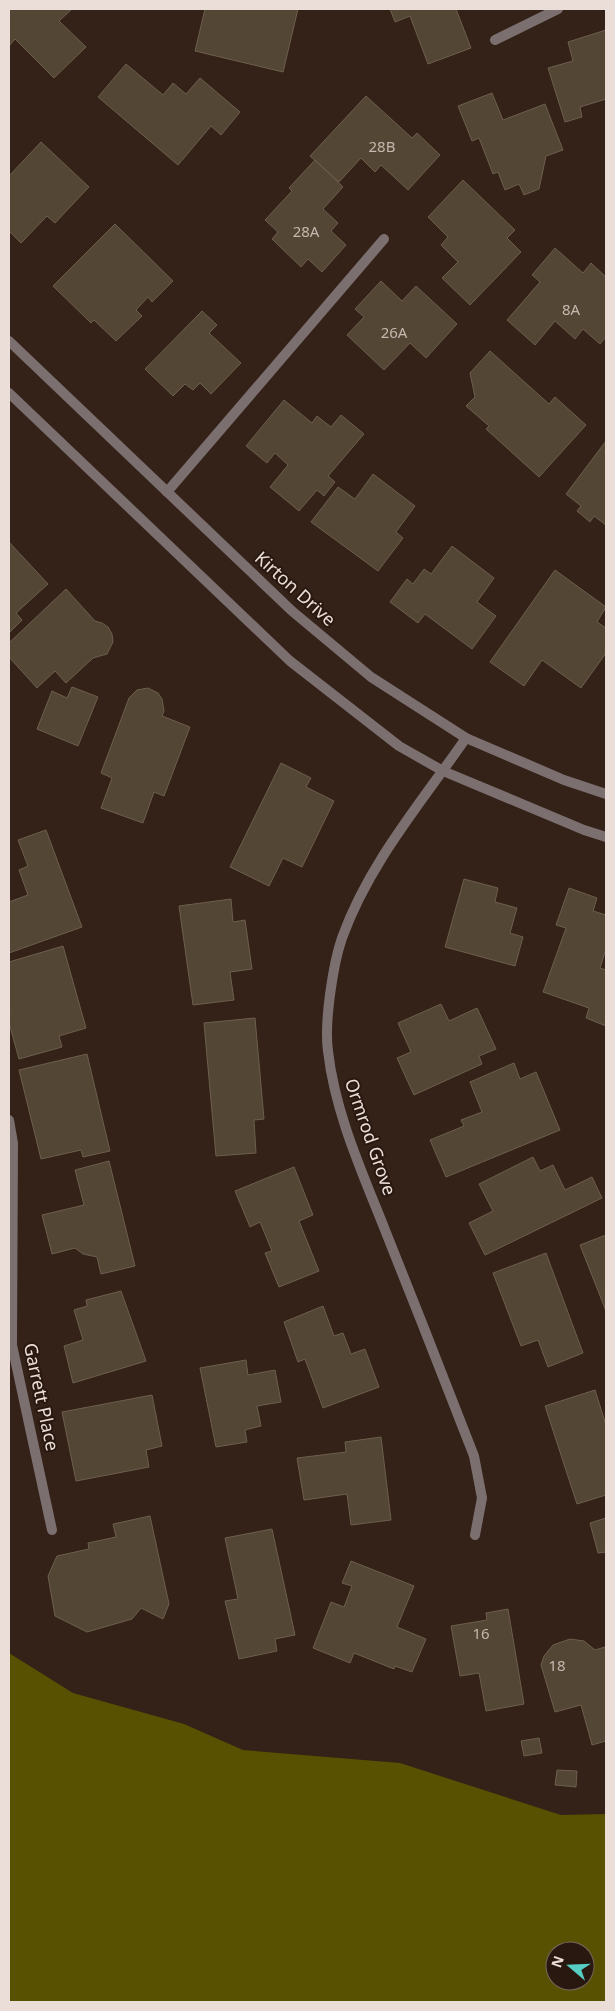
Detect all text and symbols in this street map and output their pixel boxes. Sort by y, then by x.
house number: 28B [369,136,395,156]
house number: 28A [293,221,320,241]
house number: 8A [562,299,580,319]
house number: 26A [381,322,408,342]
street label: Kirton Drive [250,546,341,631]
street label: Ormrod Grove [340,1075,402,1198]
street label: Garrett Place [19,1341,65,1453]
house number: 16 [472,1623,490,1643]
house number: 18 [548,1655,566,1675]
north arrow [545,1941,595,1991]
text: N [546,1953,568,1970]

